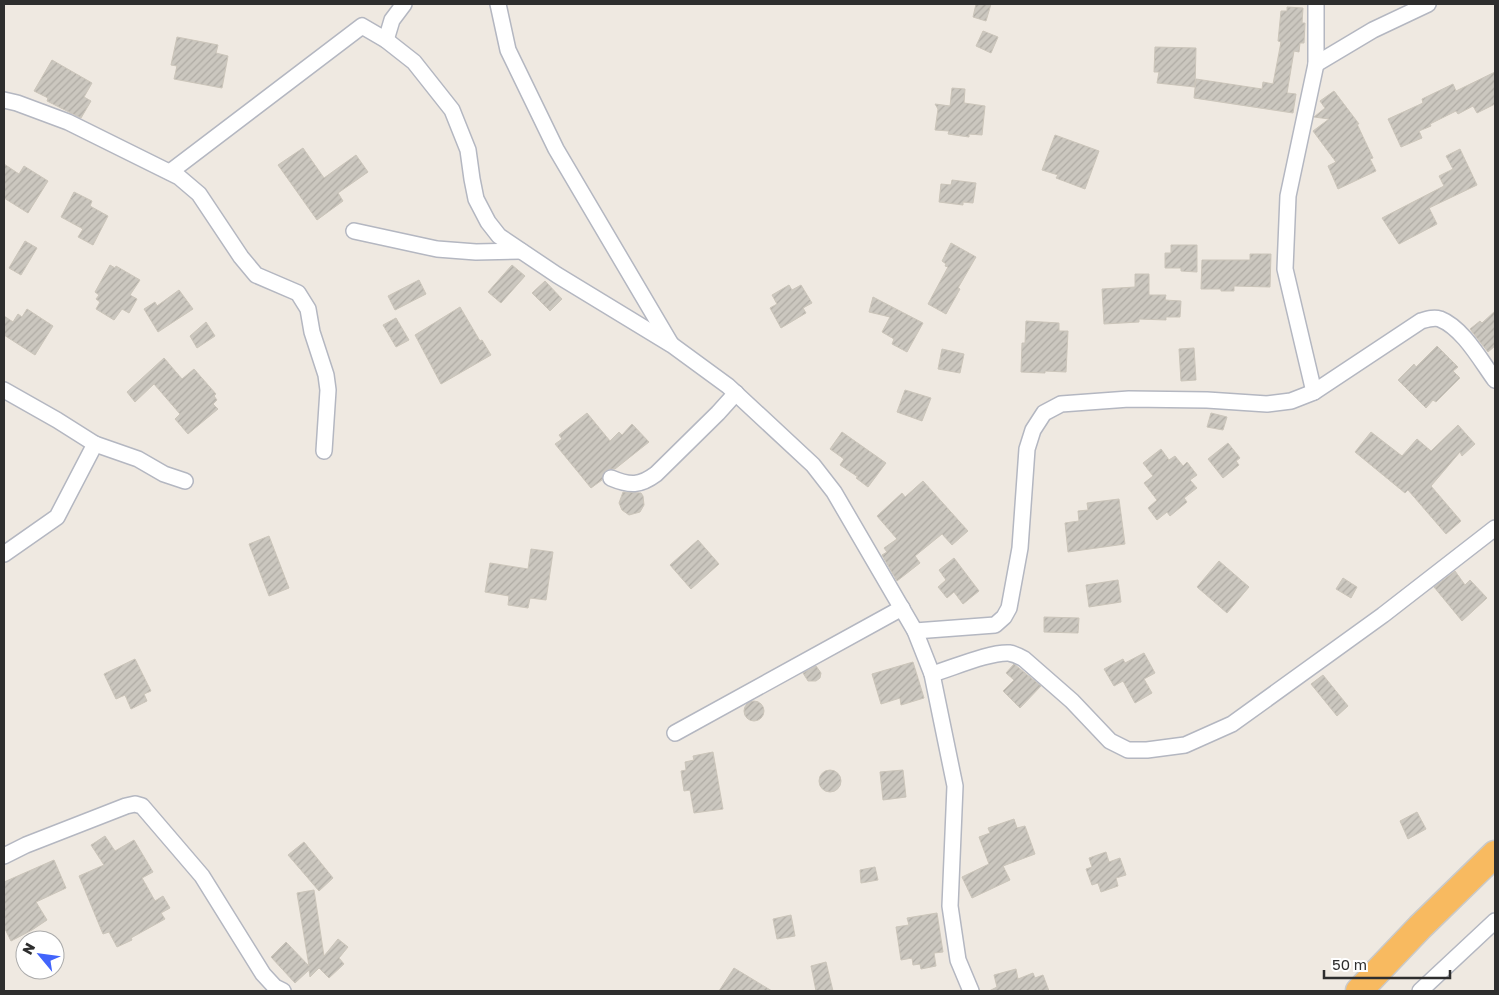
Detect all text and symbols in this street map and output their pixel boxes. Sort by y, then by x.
north arrow [15,930,65,980]
text: N [18,940,38,957]
scale bar [1324,948,1450,980]
text: 50 m [1332,955,1367,973]

